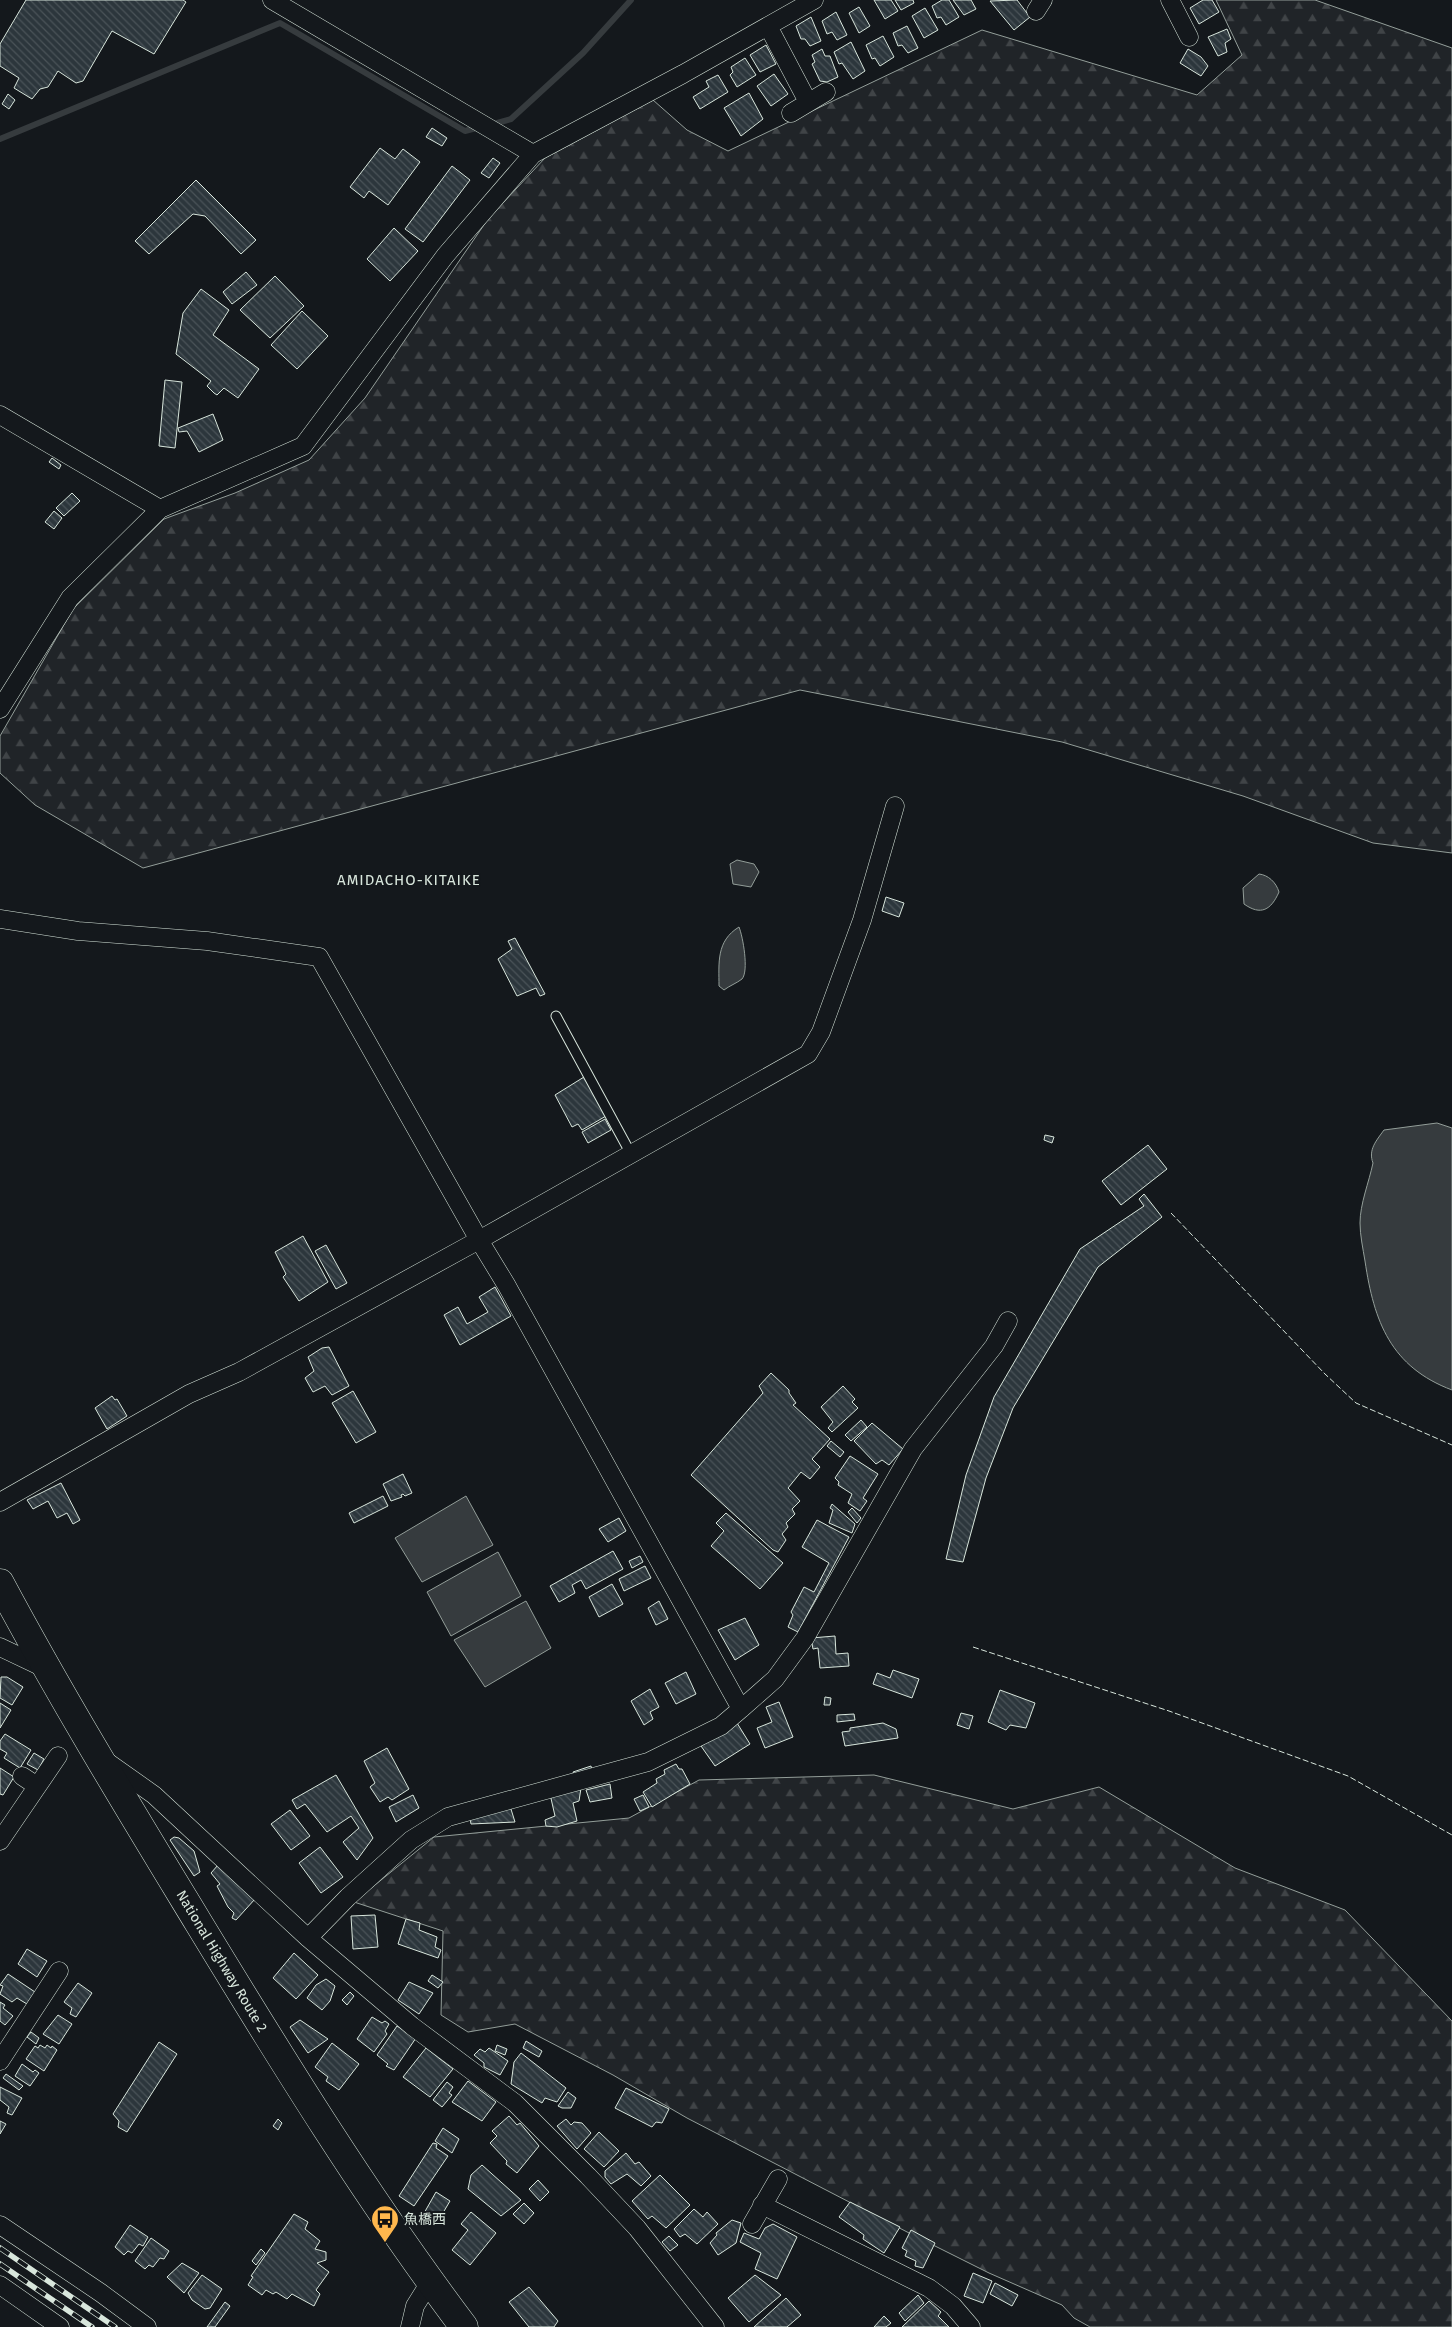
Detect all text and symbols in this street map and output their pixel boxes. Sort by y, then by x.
district label: AMIDACHO-KITAIKE [337,871,481,889]
street label: National Highway Route 2 [172,1887,271,2035]
bus stop icon: 魚橋西 [370,2204,400,2243]
place label: 魚橋西 [404,2211,446,2228]

